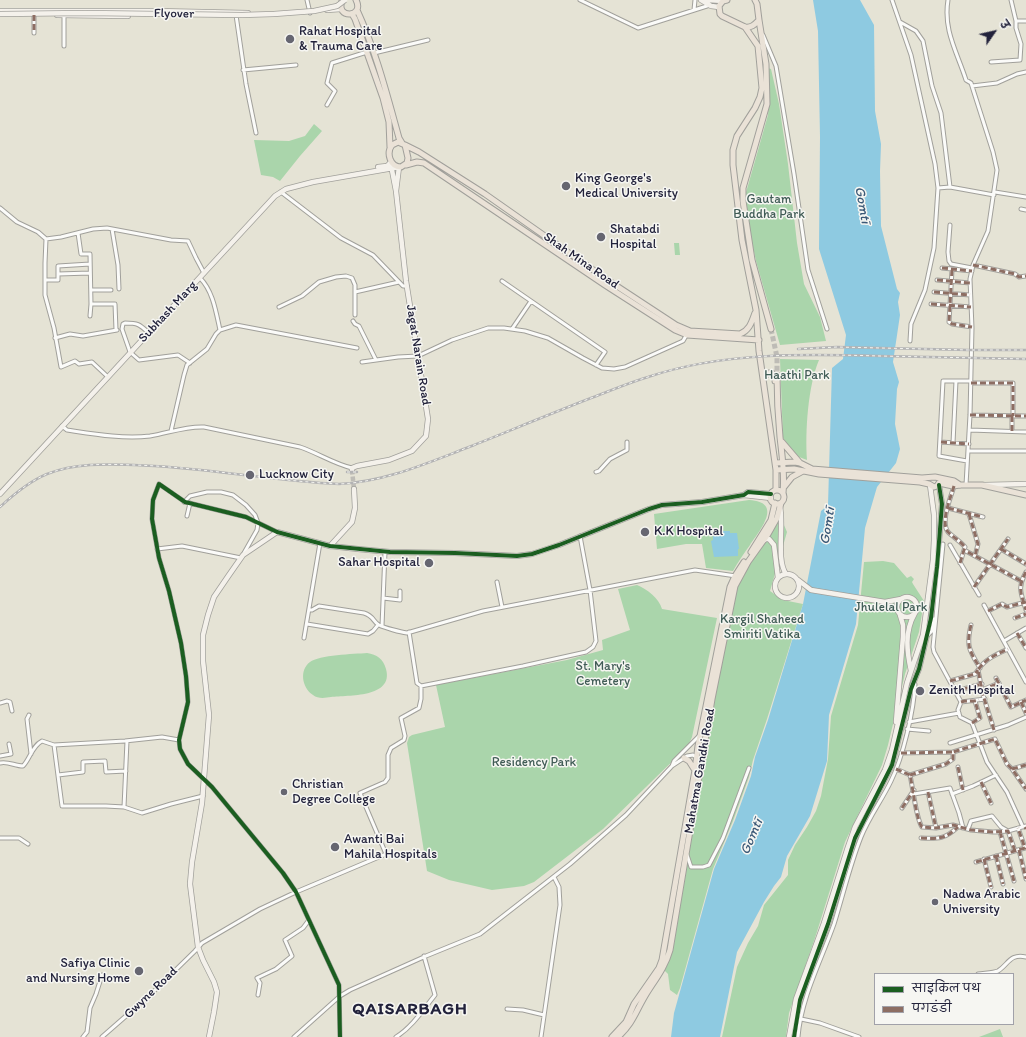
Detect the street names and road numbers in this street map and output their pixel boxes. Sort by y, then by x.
street label: Flyover [154,6,194,22]
street label: Shah Mina Road [540,229,622,293]
street label: Subhash Marg [135,278,201,346]
street label: Jagat Narain Road [402,303,434,407]
street label: Mahatma Gandhi Road [681,707,719,835]
street label: Gwyne Road [121,964,181,1022]

